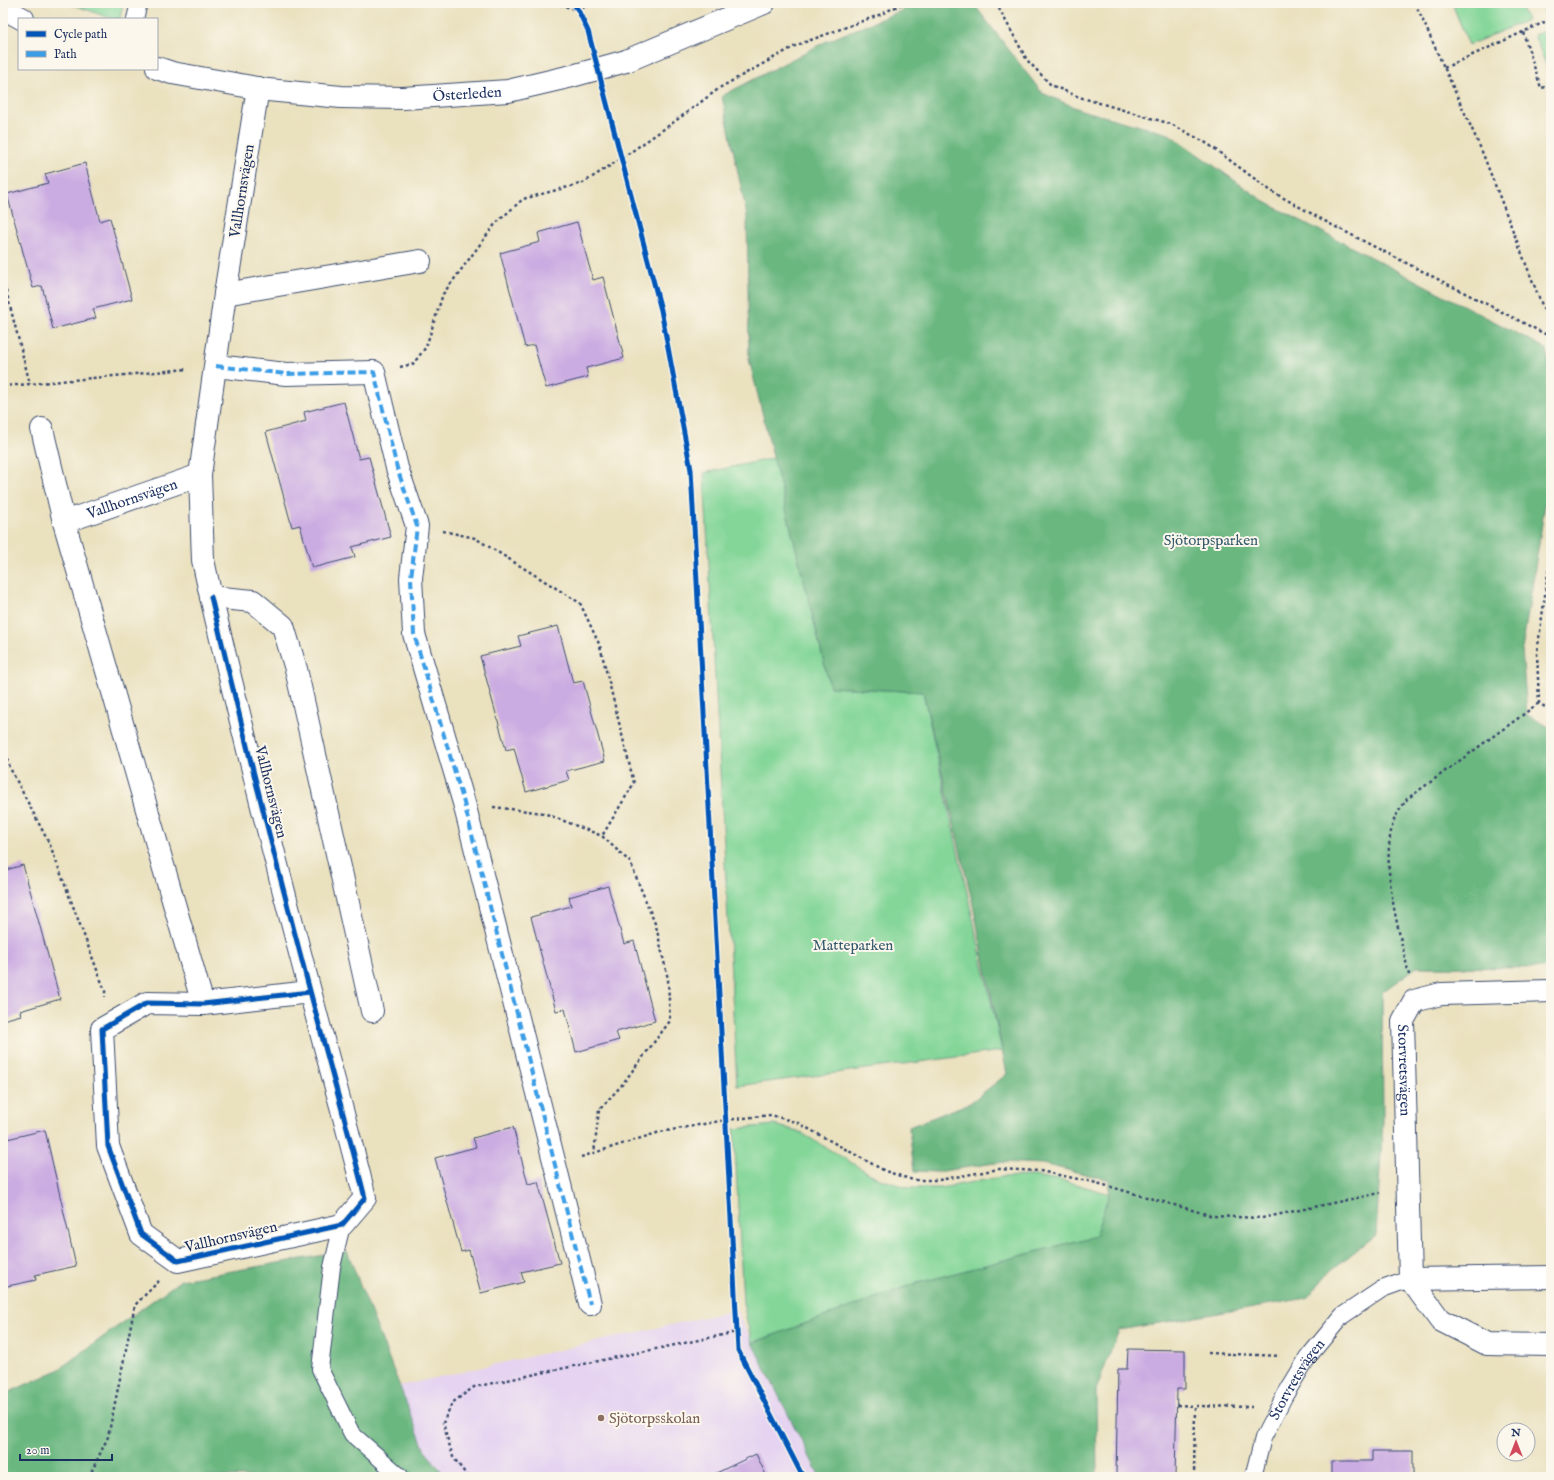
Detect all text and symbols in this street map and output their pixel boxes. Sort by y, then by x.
legend [18,18,158,70]
text: Cycle path [54,27,108,43]
text: Path [54,47,77,62]
street label: Österleden [432,82,502,105]
street label: Vallhornsvägen [225,143,259,240]
street label: Vallhornsvägen [83,474,180,523]
park label: Sjötorpsparken [1164,531,1258,550]
street label: Vallhornsvägen [250,743,292,840]
park label: Matteparken [813,936,893,955]
street label: Storvretsvägen [1394,1024,1415,1116]
street label: Vallhornsvägen [182,1217,279,1257]
street label: Storvretsvägen [1264,1335,1329,1423]
place label: Sjötorpsskolan [609,1409,700,1428]
marker: Sjötorpsskolan [596,1413,606,1423]
north arrow [1496,1422,1536,1462]
text: N [1510,1426,1521,1440]
scale bar [20,1436,112,1462]
text: 20 m [26,1443,49,1458]

